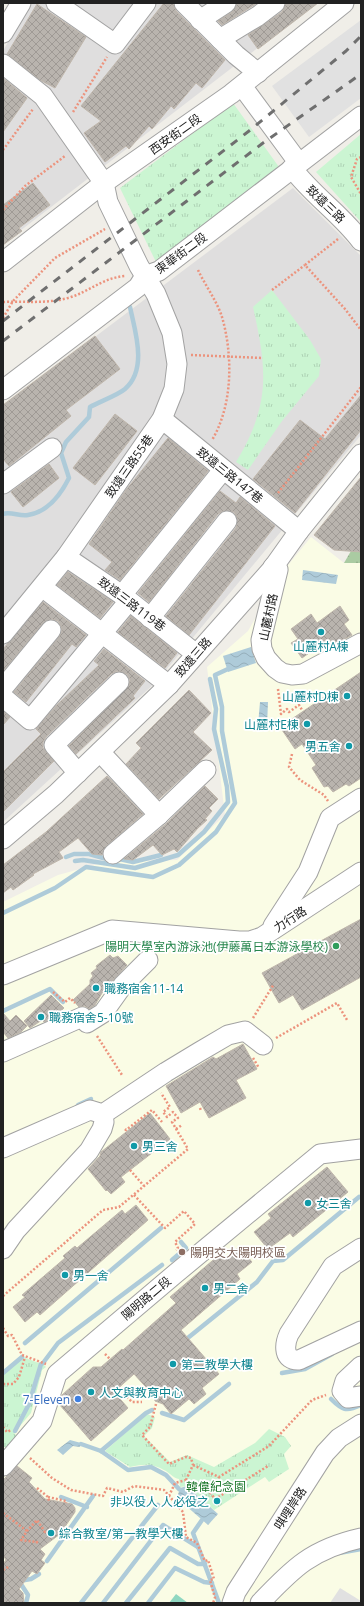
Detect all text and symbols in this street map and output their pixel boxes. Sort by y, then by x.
street label: 西安街二段 [146,110,204,158]
street label: 致遠三路 [303,181,349,227]
street label: 東華街二段 [152,228,210,278]
street label: 致遠三路55巷 [101,431,157,501]
street label: 致遠三路147巷 [193,443,267,507]
street label: 致遠三路119巷 [95,573,169,635]
street label: 山麓村路 [255,592,281,642]
marker: 山麓村A棟 [316,627,326,637]
street label: 致遠三路 [171,633,215,681]
place label: 山麓村A棟 [293,638,349,655]
place label: 山麓村D棟 [282,688,339,705]
marker: 山麓村D棟 [342,691,352,701]
place label: 山麓村E棟 [244,716,299,733]
marker: 山麓村E棟 [302,719,312,729]
place label: 男五舍 [305,738,341,755]
marker: 男五舍 [344,741,354,751]
street label: 力行路 [270,902,310,936]
place label: 陽明大學室內游泳池(伊藤萬日本游泳學校) [105,938,328,955]
marker: 陽明大學室內游泳池(伊藤萬日本游泳學校) [331,941,341,951]
place label: 職務宿舍11-14 [104,980,183,997]
marker: 職務宿舍11-14 [91,983,101,993]
place label: 職務宿舍5-10號 [49,1009,133,1026]
marker: 職務宿舍5-10號 [36,1012,46,1022]
place label: 男三舍 [142,1138,178,1155]
marker: 男三舍 [129,1141,139,1151]
place label: 女三舍 [316,1195,352,1212]
marker: 女三舍 [303,1198,313,1208]
place label: 陽明交大陽明校區 [190,1244,286,1261]
marker: 陽明交大陽明校區 [177,1247,187,1257]
place label: 男一舍 [73,1267,109,1284]
marker: 男一舍 [60,1270,70,1280]
street label: 陽明路二段 [118,1272,174,1324]
place label: 男二舍 [213,1280,249,1297]
marker: 男二舍 [200,1283,210,1293]
place label: 第二教學大樓 [181,1356,253,1373]
marker: 第二教學大樓 [168,1359,178,1369]
place label: 人文與教育中心 [99,1384,183,1401]
marker: 人文與教育中心 [86,1387,96,1397]
place label: 7-Eleven [23,1391,70,1408]
marker: 7-Eleven [73,1394,83,1404]
park label: 韓偉紀念園 [186,1478,246,1495]
street label: 唭哩岸路 [270,1483,310,1533]
place label: 非以役人 人必役之 [110,1493,209,1510]
marker: 非以役人 人必役之 [212,1496,222,1506]
place label: 綜合教室/第一教學大樓 [59,1525,183,1542]
marker: 綜合教室/第一教學大樓 [46,1528,56,1538]

